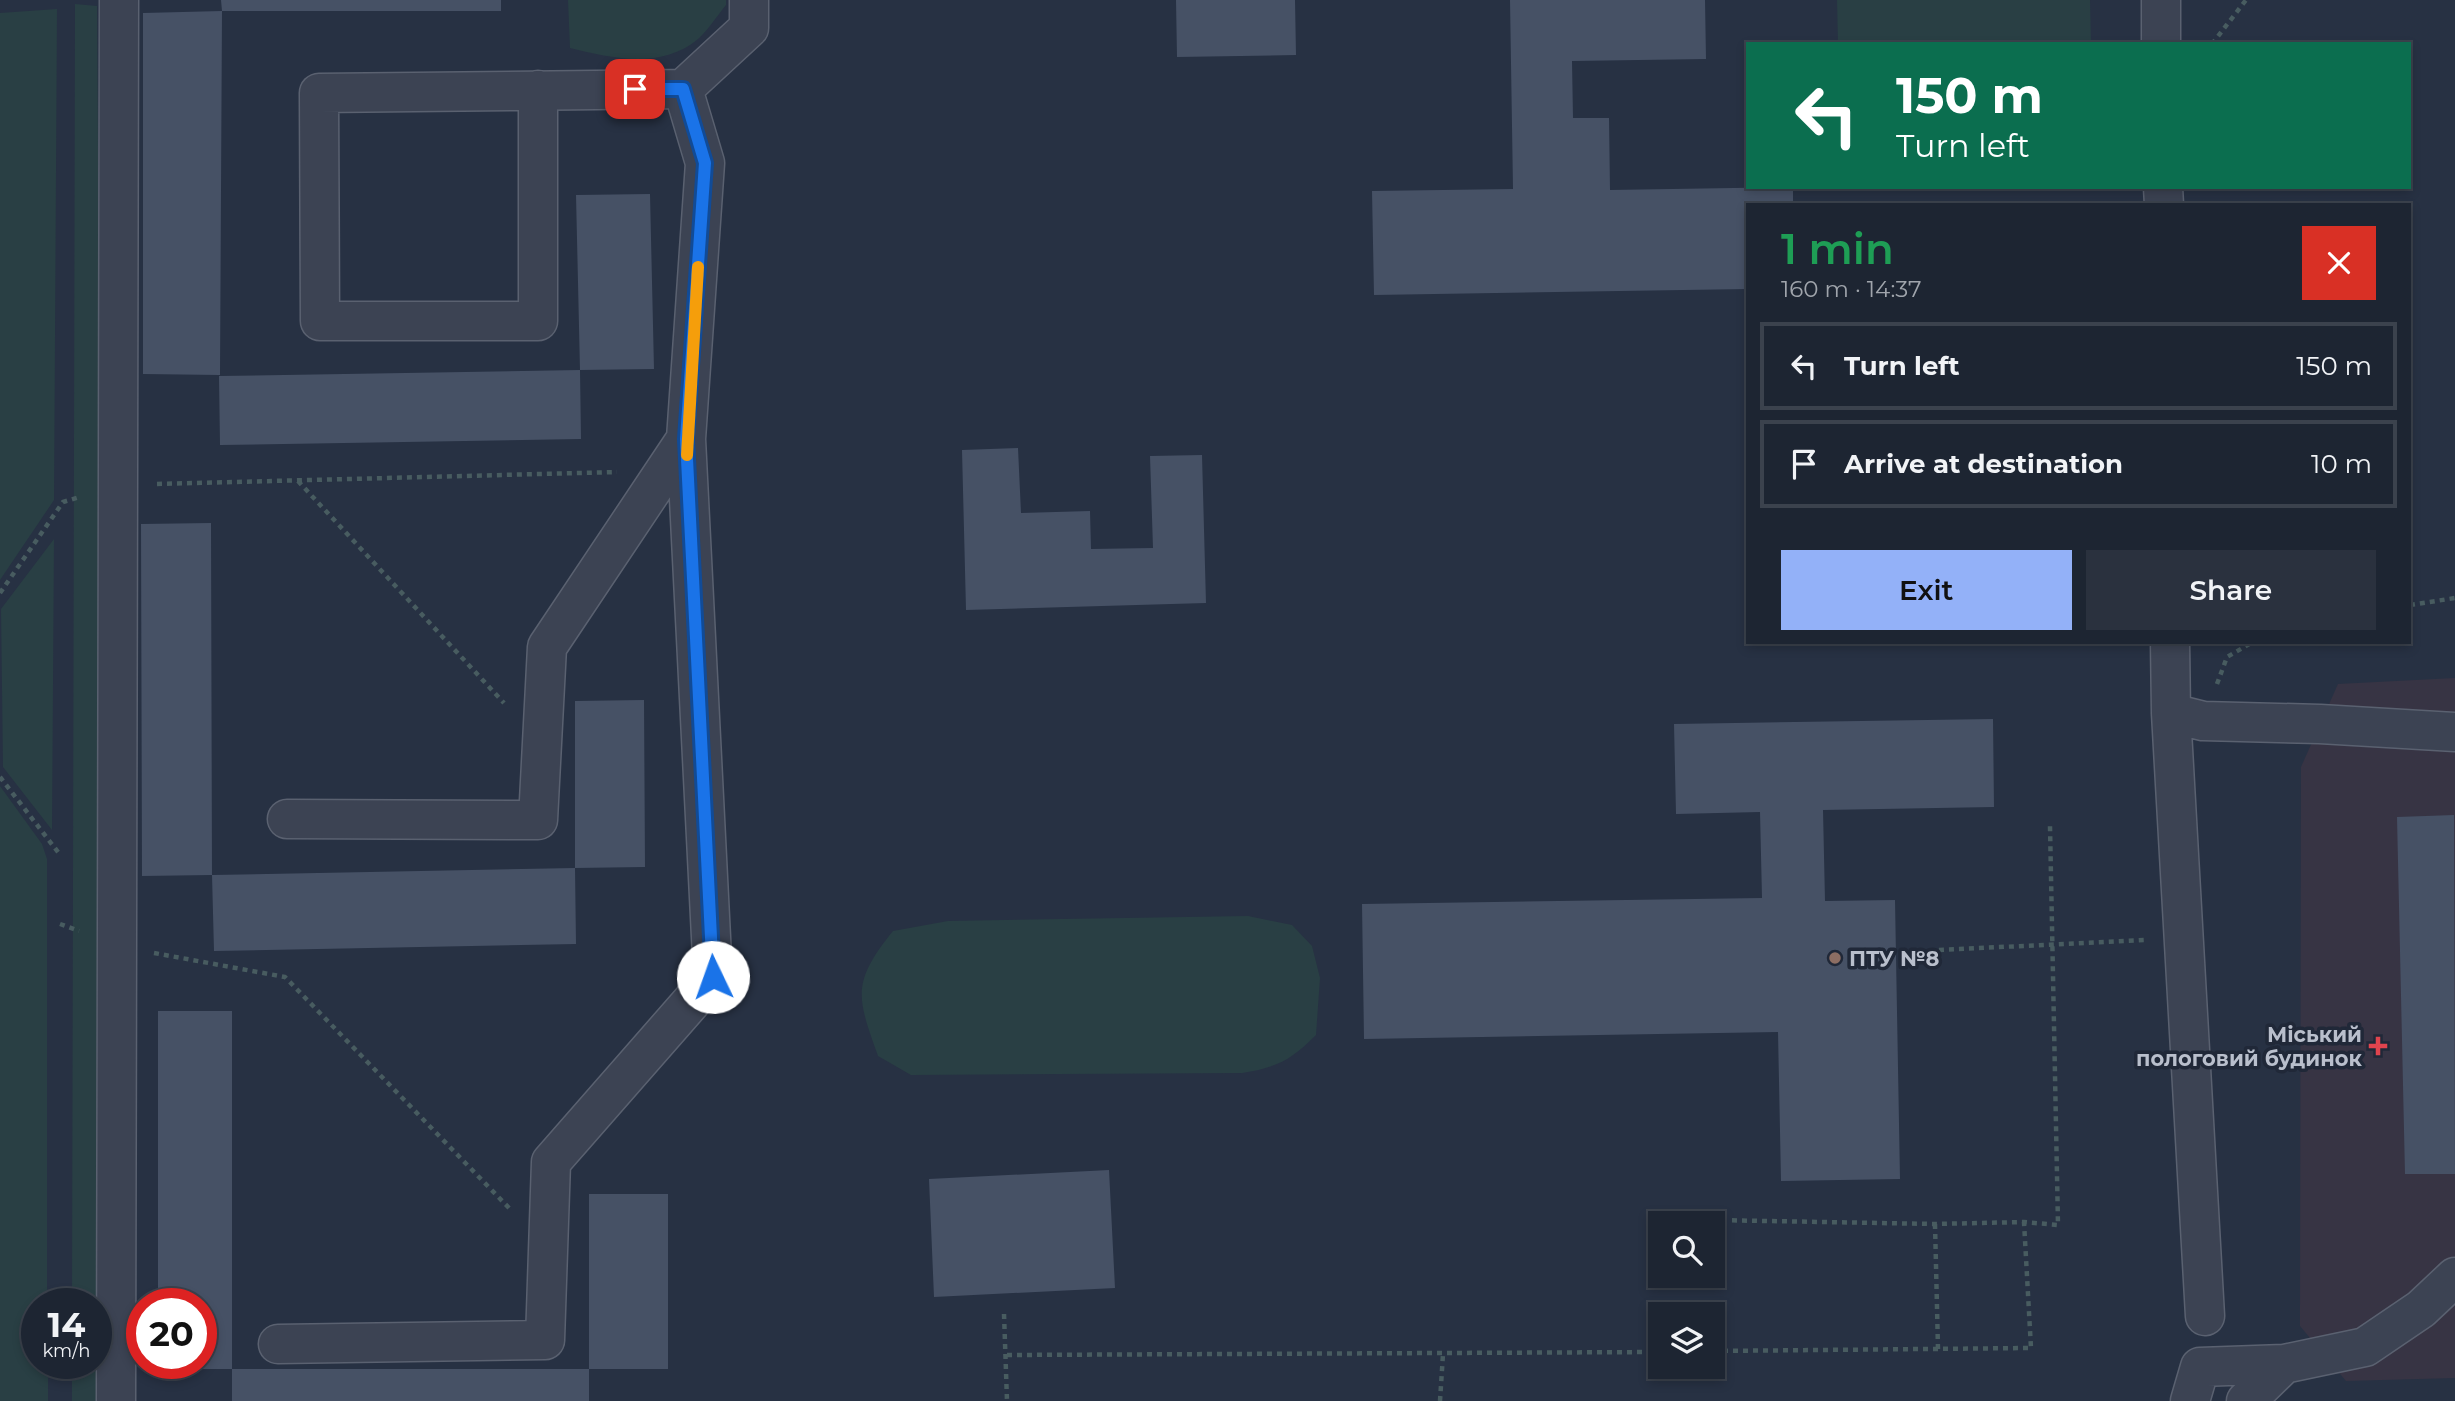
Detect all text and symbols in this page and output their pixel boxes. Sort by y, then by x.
pin [605,59,665,119]
text: 150 m [1896,66,2043,125]
icon: arrive [616,70,654,108]
icon: left [1781,70,1872,161]
text: Turn left [1896,126,2030,165]
text: 1 min [1781,223,1894,275]
button: close [2302,226,2376,300]
text: 160 m · 14:37 [1781,275,1922,303]
icon: left [1785,347,1823,385]
text: Turn left [1844,350,1960,382]
text: 150 m [2296,350,2372,382]
icon: arrive [1785,445,1823,483]
text: Arrive at destination [1844,448,2123,480]
text: 10 m [2311,448,2372,480]
button: Exit [1781,550,2072,630]
button: Share [2086,550,2376,630]
position arrow [676,940,750,1014]
place label: ПТУ №8 [1849,946,1940,971]
marker: ПТУ №8 [1827,950,1843,966]
place label: Міський пологовий будинок [2136,1022,2363,1071]
marker: Міський пологовий будинок [2368,1036,2388,1056]
map controls [1648,1211,1725,1379]
button: search [1648,1211,1725,1288]
speed limit sign: 20 [126,1288,217,1379]
button: layers [1648,1302,1725,1379]
text: 14 [48,1303,85,1346]
text: km/h [42,1340,91,1362]

